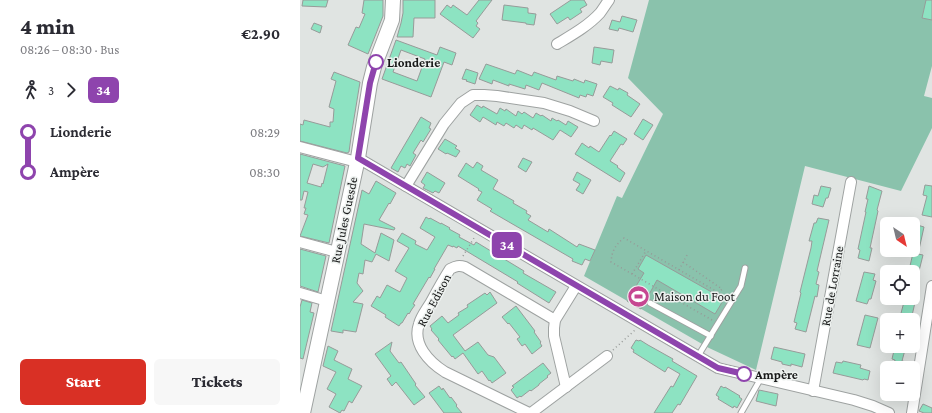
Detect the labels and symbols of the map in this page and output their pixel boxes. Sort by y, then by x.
marker: Lionderie [368,54,384,70]
place label: Lionderie [387,55,440,70]
street label: Rue Jules Guesde [328,175,361,265]
north arrow [880,217,920,257]
line badge: 34 [489,232,525,258]
street label: Rue de Lorraine [818,244,846,327]
street label: Rue Edison [414,271,454,329]
sports icon: Maison du Foot [626,283,652,309]
place label: Maison du Foot [654,289,735,304]
marker: Ampère [736,366,752,382]
place label: Ampère [754,367,798,382]

